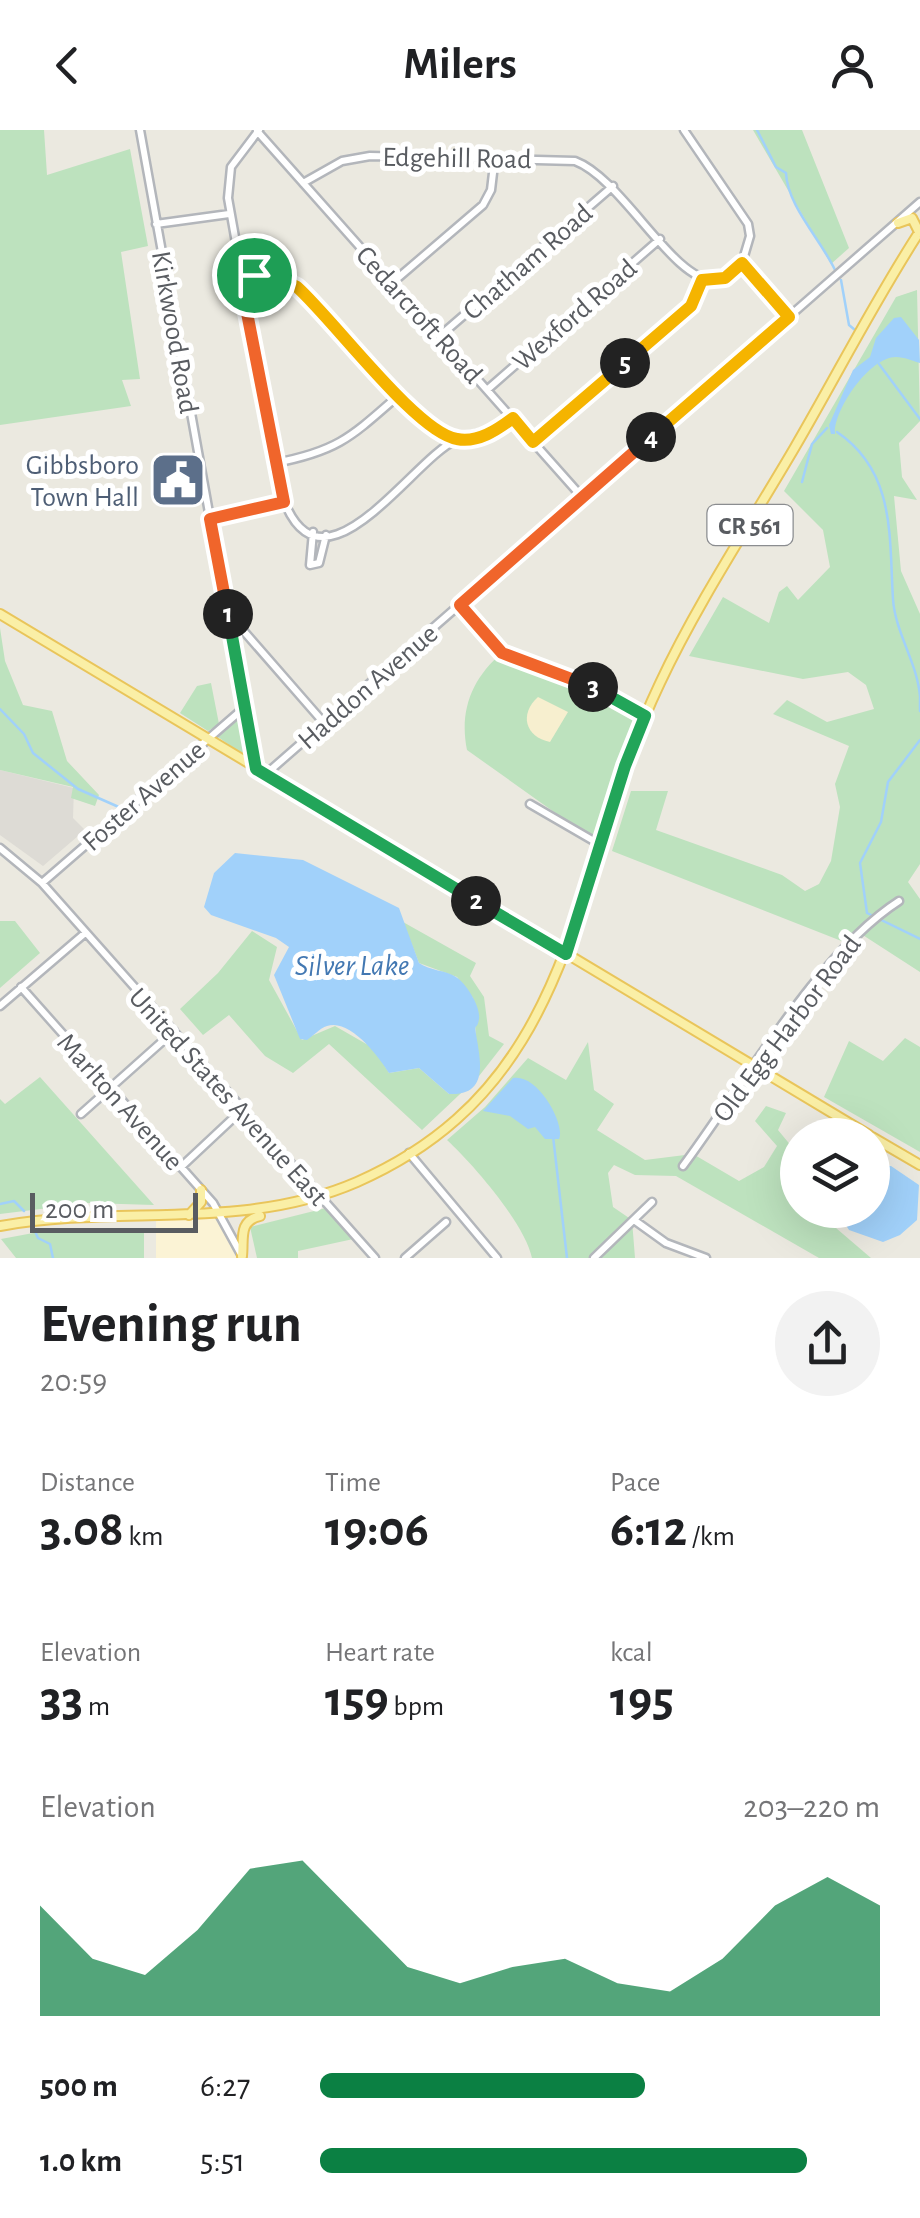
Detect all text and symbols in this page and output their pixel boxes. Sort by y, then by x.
icon: back [40,38,95,93]
icon: person [825,38,880,93]
text: Milers [403,42,517,87]
street label: Edgehill Road [382,144,532,174]
street label: Chatham Road [458,199,598,326]
pin [212,233,297,318]
street label: Cedarcroft Road [350,241,487,389]
icon: arrive [227,248,282,303]
street label: Kirkwood Road [146,249,202,416]
street label: Wexford Road [508,254,643,377]
pin: 5 [600,338,650,388]
text: 5 [619,349,631,377]
pin: 4 [626,412,676,462]
text: 4 [644,423,658,451]
public building icon: Gibbsboro Town Hall [148,450,208,510]
place label: Gibbsboro Town Hall [26,452,139,512]
road number: CR 561 [708,505,792,545]
pin: 1 [203,589,253,639]
text: 1 [223,600,233,628]
street label: Haddon Avenue [293,620,443,755]
pin: 3 [568,662,618,712]
text: 3 [587,673,599,701]
street label: Foster Avenue [78,736,211,857]
pin: 2 [451,876,501,926]
text: 2 [469,887,483,915]
street label: Old Egg Harbor Road [709,931,867,1128]
water label: Silver Lake [295,951,409,981]
street label: United States Avenue East [123,983,332,1211]
street label: Marlton Avenue [51,1029,188,1176]
map controls [780,1118,890,1228]
button: layers [780,1118,890,1228]
scale bar [30,1188,198,1232]
text: 200 m [45,1196,114,1224]
button: share [775,1291,880,1396]
text: Evening run [40,1297,302,1352]
text: 20:59 [40,1365,107,1397]
text: Distance [40,1469,135,1497]
text: Time [325,1469,381,1497]
text: Pace [610,1469,660,1497]
text: 3.08 [40,1505,124,1555]
text: 19:06 [325,1505,429,1555]
text: 6:12 [610,1505,687,1555]
text: km [124,1523,164,1551]
text: /km [687,1523,735,1551]
text: Elevation [40,1639,141,1667]
text: Heart rate [325,1639,435,1667]
text: kcal [610,1639,653,1667]
text: 33 [40,1675,83,1725]
text: 159 [325,1675,389,1725]
text: 195 [610,1675,674,1725]
text: m [83,1693,110,1721]
text: bpm [389,1693,444,1721]
text: Elevation [40,1791,156,1823]
text: 203–220 m [743,1791,880,1823]
text: 500 m [40,2070,118,2102]
text: 6:27 [200,2070,250,2102]
text: 1.0 km [40,2145,122,2177]
text: 5:51 [200,2145,245,2177]

